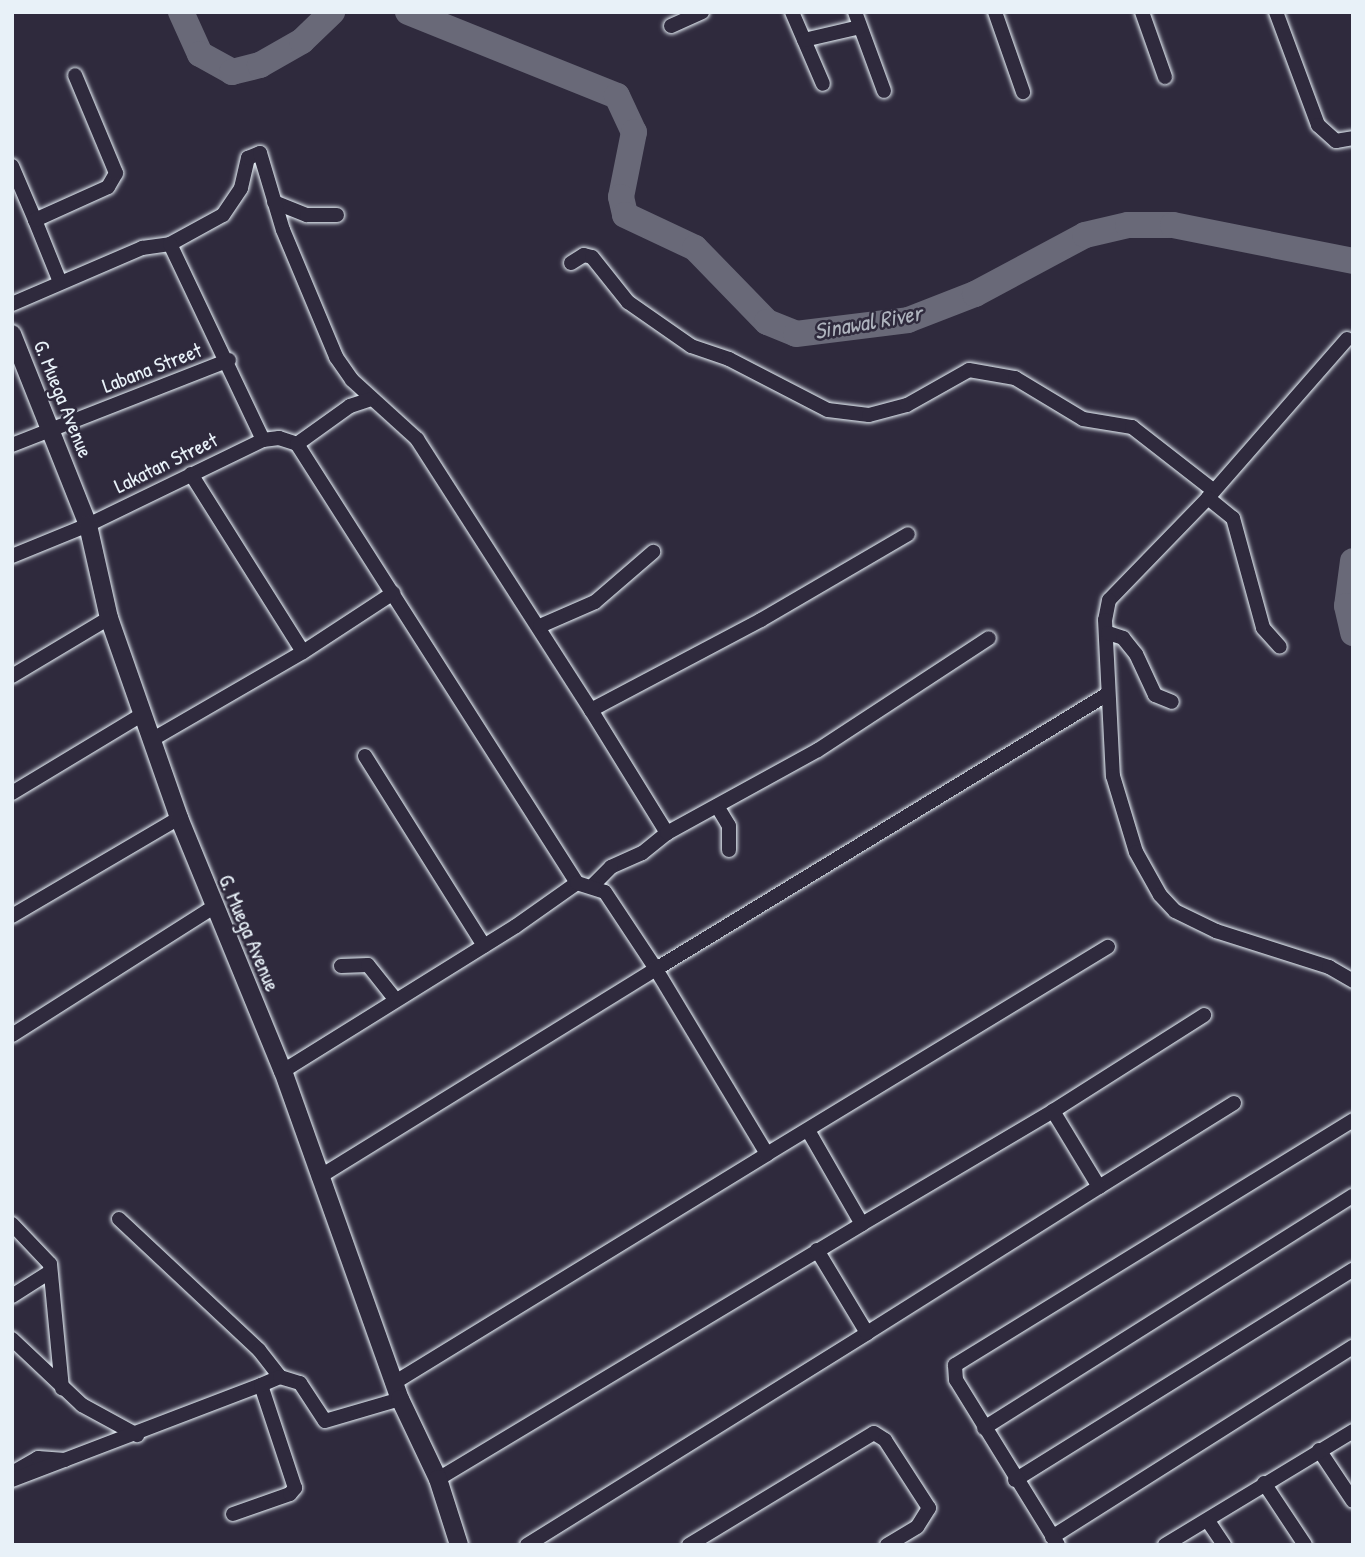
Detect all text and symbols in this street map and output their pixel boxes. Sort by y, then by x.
water label: Sinawal River [812,299,924,345]
street label: G. Muega Avenue [28,337,98,461]
street label: Labana Street [99,338,205,398]
street label: Lakatan Street [110,427,222,499]
street label: G. Muega Avenue [213,871,285,995]

